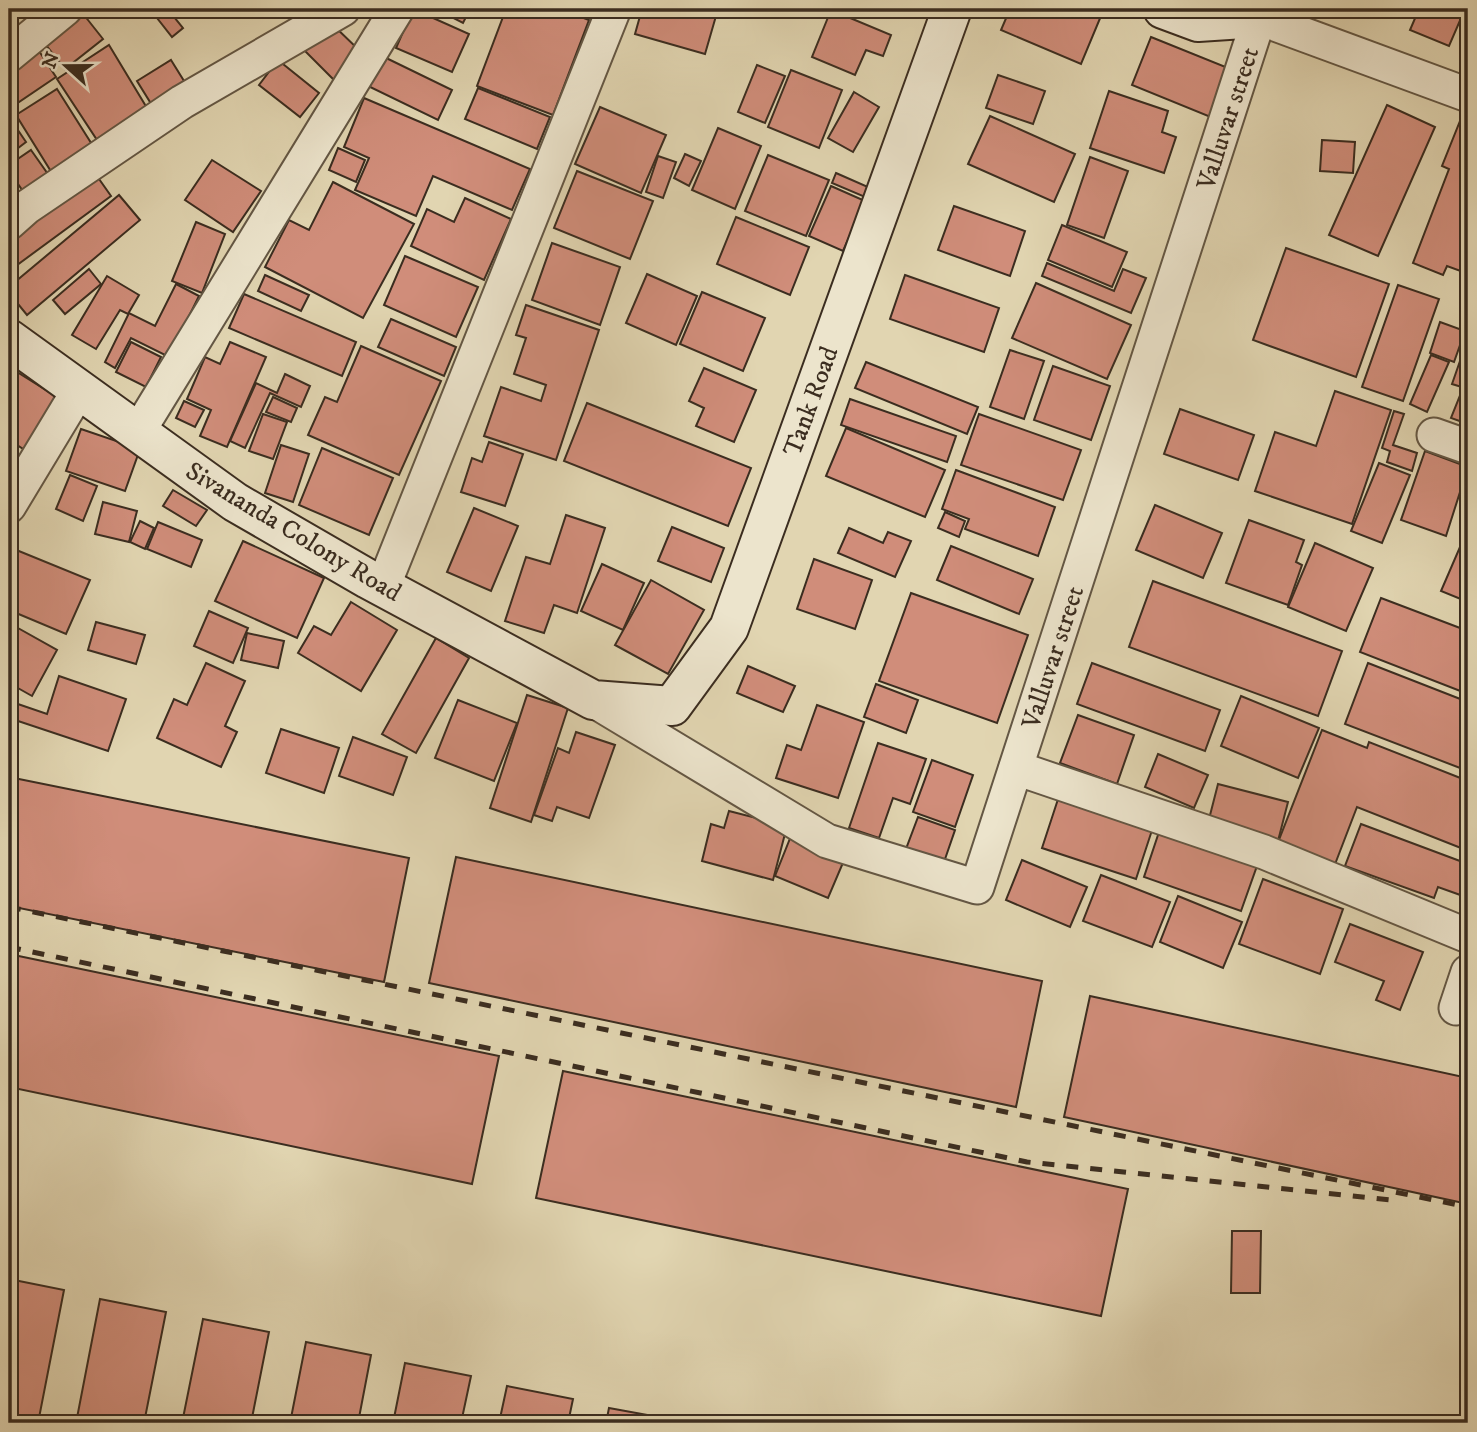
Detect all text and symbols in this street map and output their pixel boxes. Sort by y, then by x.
north arrow [32,32,102,102]
street label: Valluvar street [1190,43,1267,195]
text: N [38,49,65,72]
street label: Tank Road [776,342,846,461]
street label: Sivananda Colony Road [179,455,407,610]
street label: Valluvar street [1015,582,1092,734]

